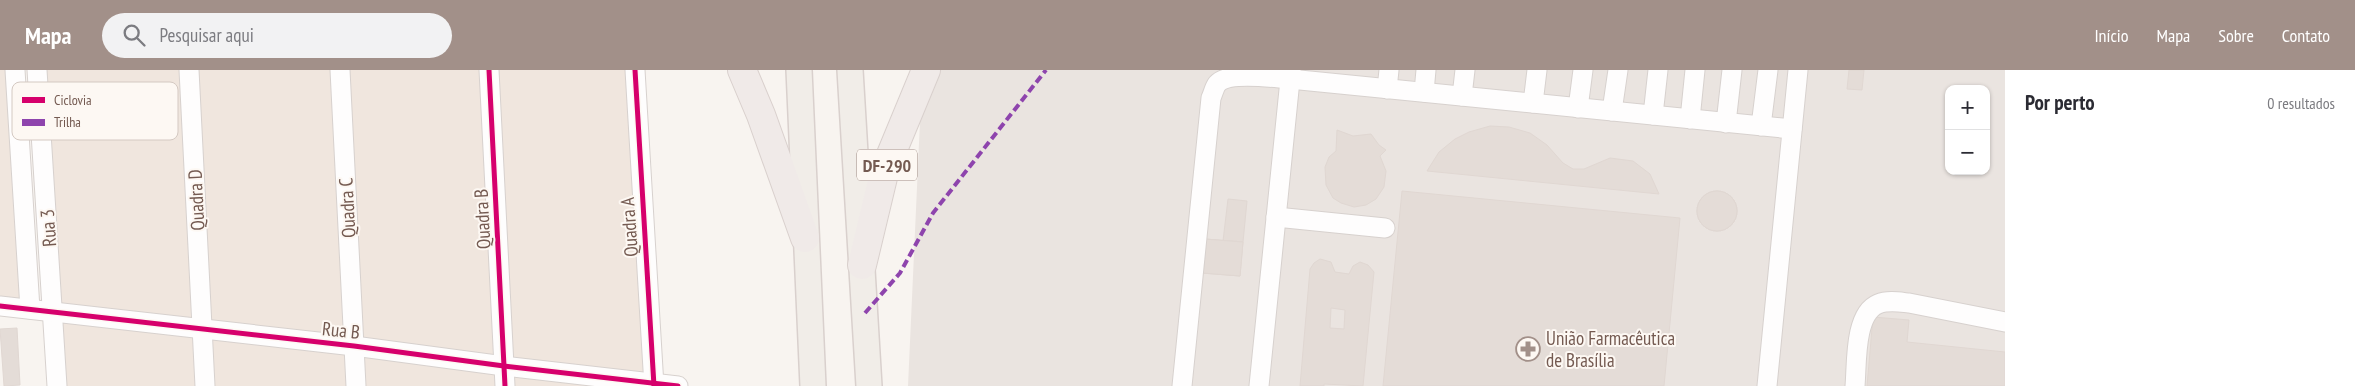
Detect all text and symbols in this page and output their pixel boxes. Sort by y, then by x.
search box [102,13,452,58]
text: Mapa [25,20,72,51]
icon: search [120,21,148,49]
text: Pesquisar aqui [160,23,254,47]
text: Início [2094,24,2128,47]
text: Mapa [2156,24,2190,47]
text: Sobre [2218,24,2254,47]
text: Contato [2282,24,2330,47]
legend [12,82,178,140]
map controls [1945,85,1990,175]
button: + [1945,85,1990,130]
text: Por perto [2025,89,2095,116]
text: Ciclovia [54,91,92,109]
text: 0 resultados [2267,93,2335,113]
text: Trilha [54,113,81,131]
button: − [1945,130,1990,175]
road number: DF-290 [857,150,917,180]
street label: Quadra D [182,169,210,231]
street label: Quadra C [333,177,361,239]
street label: Quadra B [468,188,496,250]
street label: Quadra A [615,196,643,258]
street label: Rua 3 [35,208,61,248]
street label: Rua B [321,316,361,344]
place label: União Farmacêutica de Brasília [1546,326,1675,372]
pharmacy icon: União Farmacêutica de Brasília [1515,336,1541,362]

